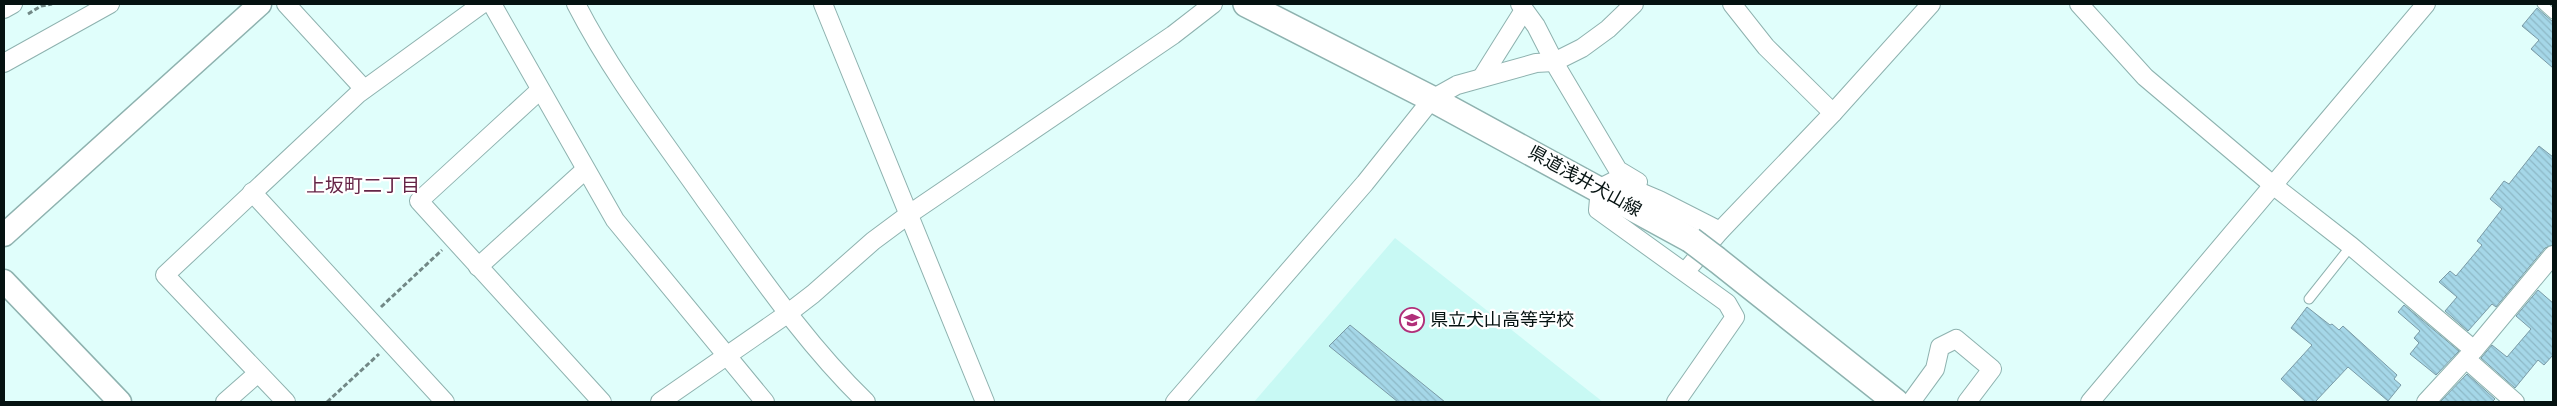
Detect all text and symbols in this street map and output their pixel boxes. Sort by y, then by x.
street label: 県道浅井犬山線 [1524,140,1646,222]
district label: 上坂町二丁目 [306,173,420,198]
school or university icon: 県立犬山高等学校 [1399,307,1425,333]
place label: 県立犬山高等学校 [1430,308,1574,332]

